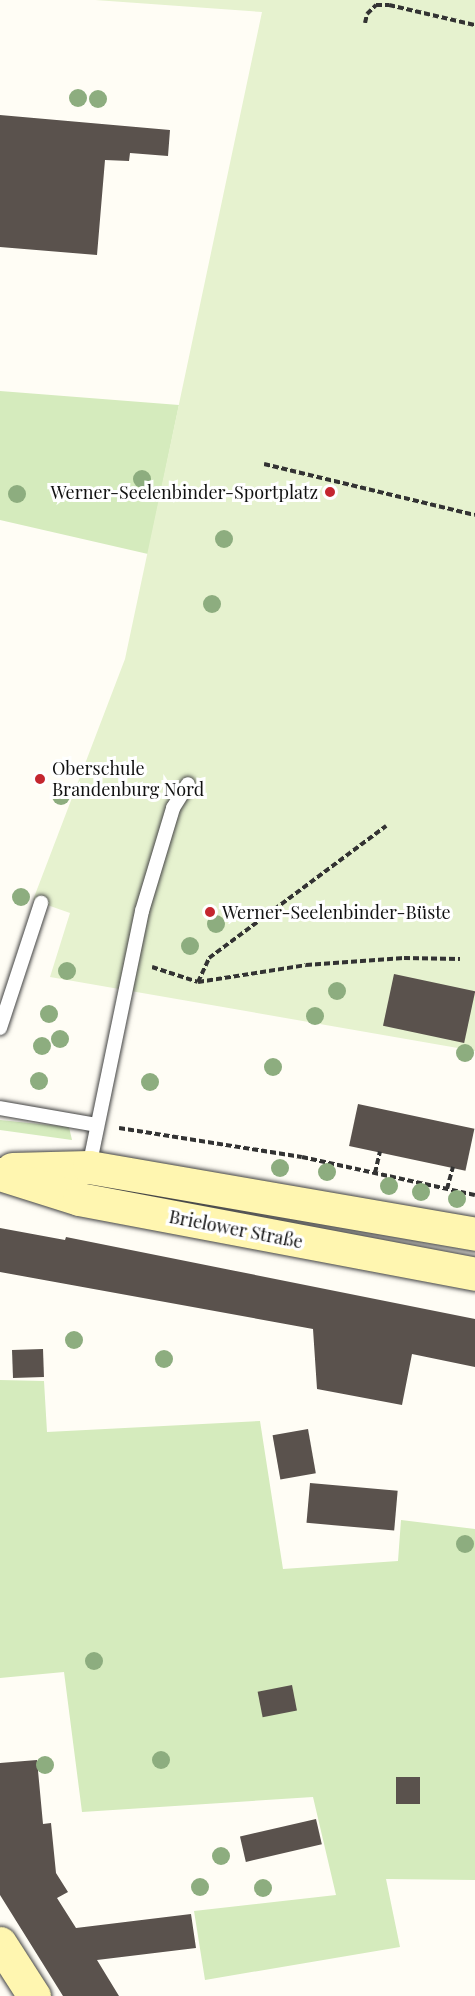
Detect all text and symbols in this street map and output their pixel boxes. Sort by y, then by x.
place label: Werner-Seelenbinder-Sportplatz [51,481,318,503]
marker: Werner-Seelenbinder-Sportplatz [323,485,337,499]
place label: Oberschule Brandenburg Nord [52,758,204,800]
marker: Oberschule Brandenburg Nord [33,772,47,786]
place label: Werner-Seelenbinder-Büste [222,901,451,923]
marker: Werner-Seelenbinder-Büste [203,905,217,919]
street label: Brielower Straße [167,1205,305,1253]

